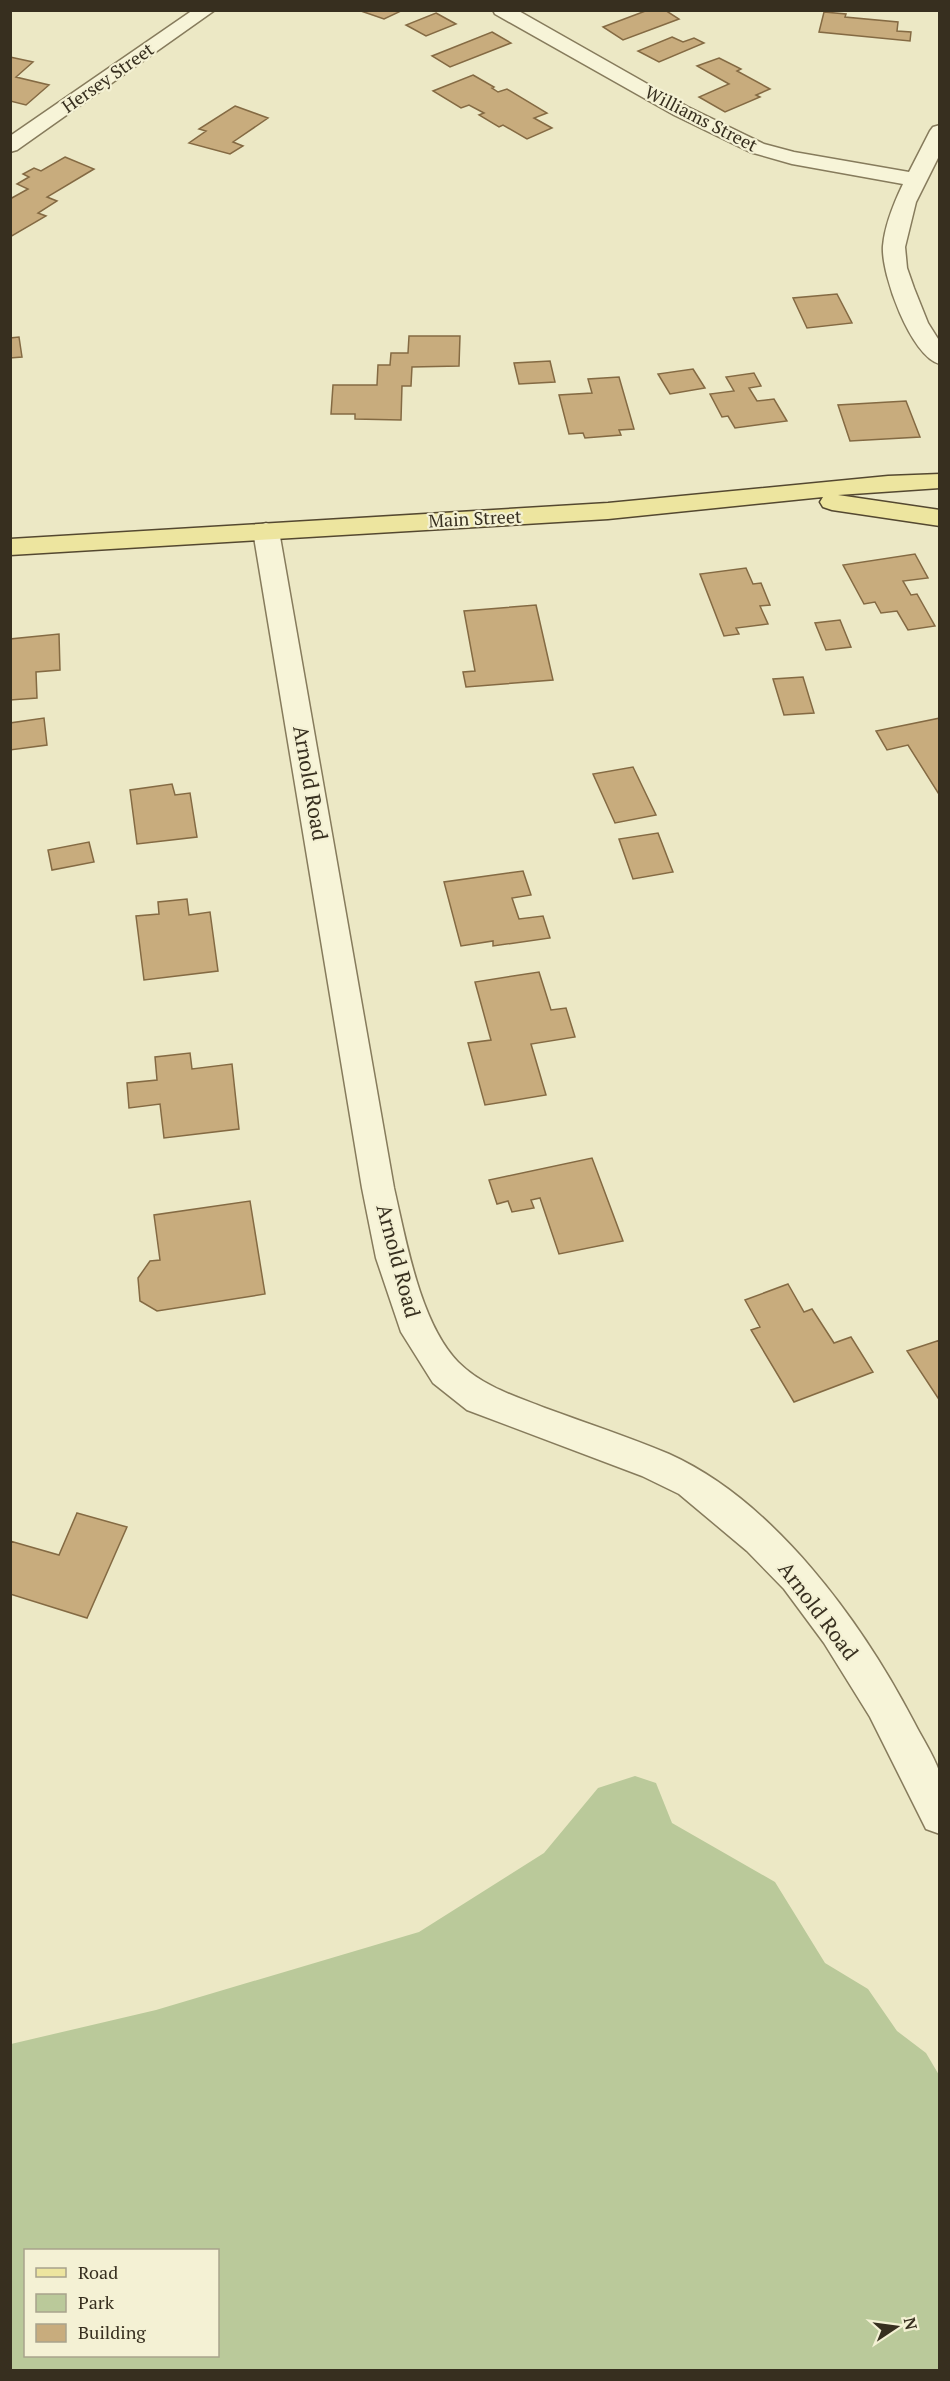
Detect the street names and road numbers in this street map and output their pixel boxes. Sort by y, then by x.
street label: Hersey Street [57,36,158,118]
street label: Williams Street [641,79,762,157]
street label: Main Street [428,504,522,532]
street label: Arnold Road [287,723,335,843]
street label: Arnold Road [370,1201,428,1321]
street label: Arnold Road [773,1555,865,1666]

